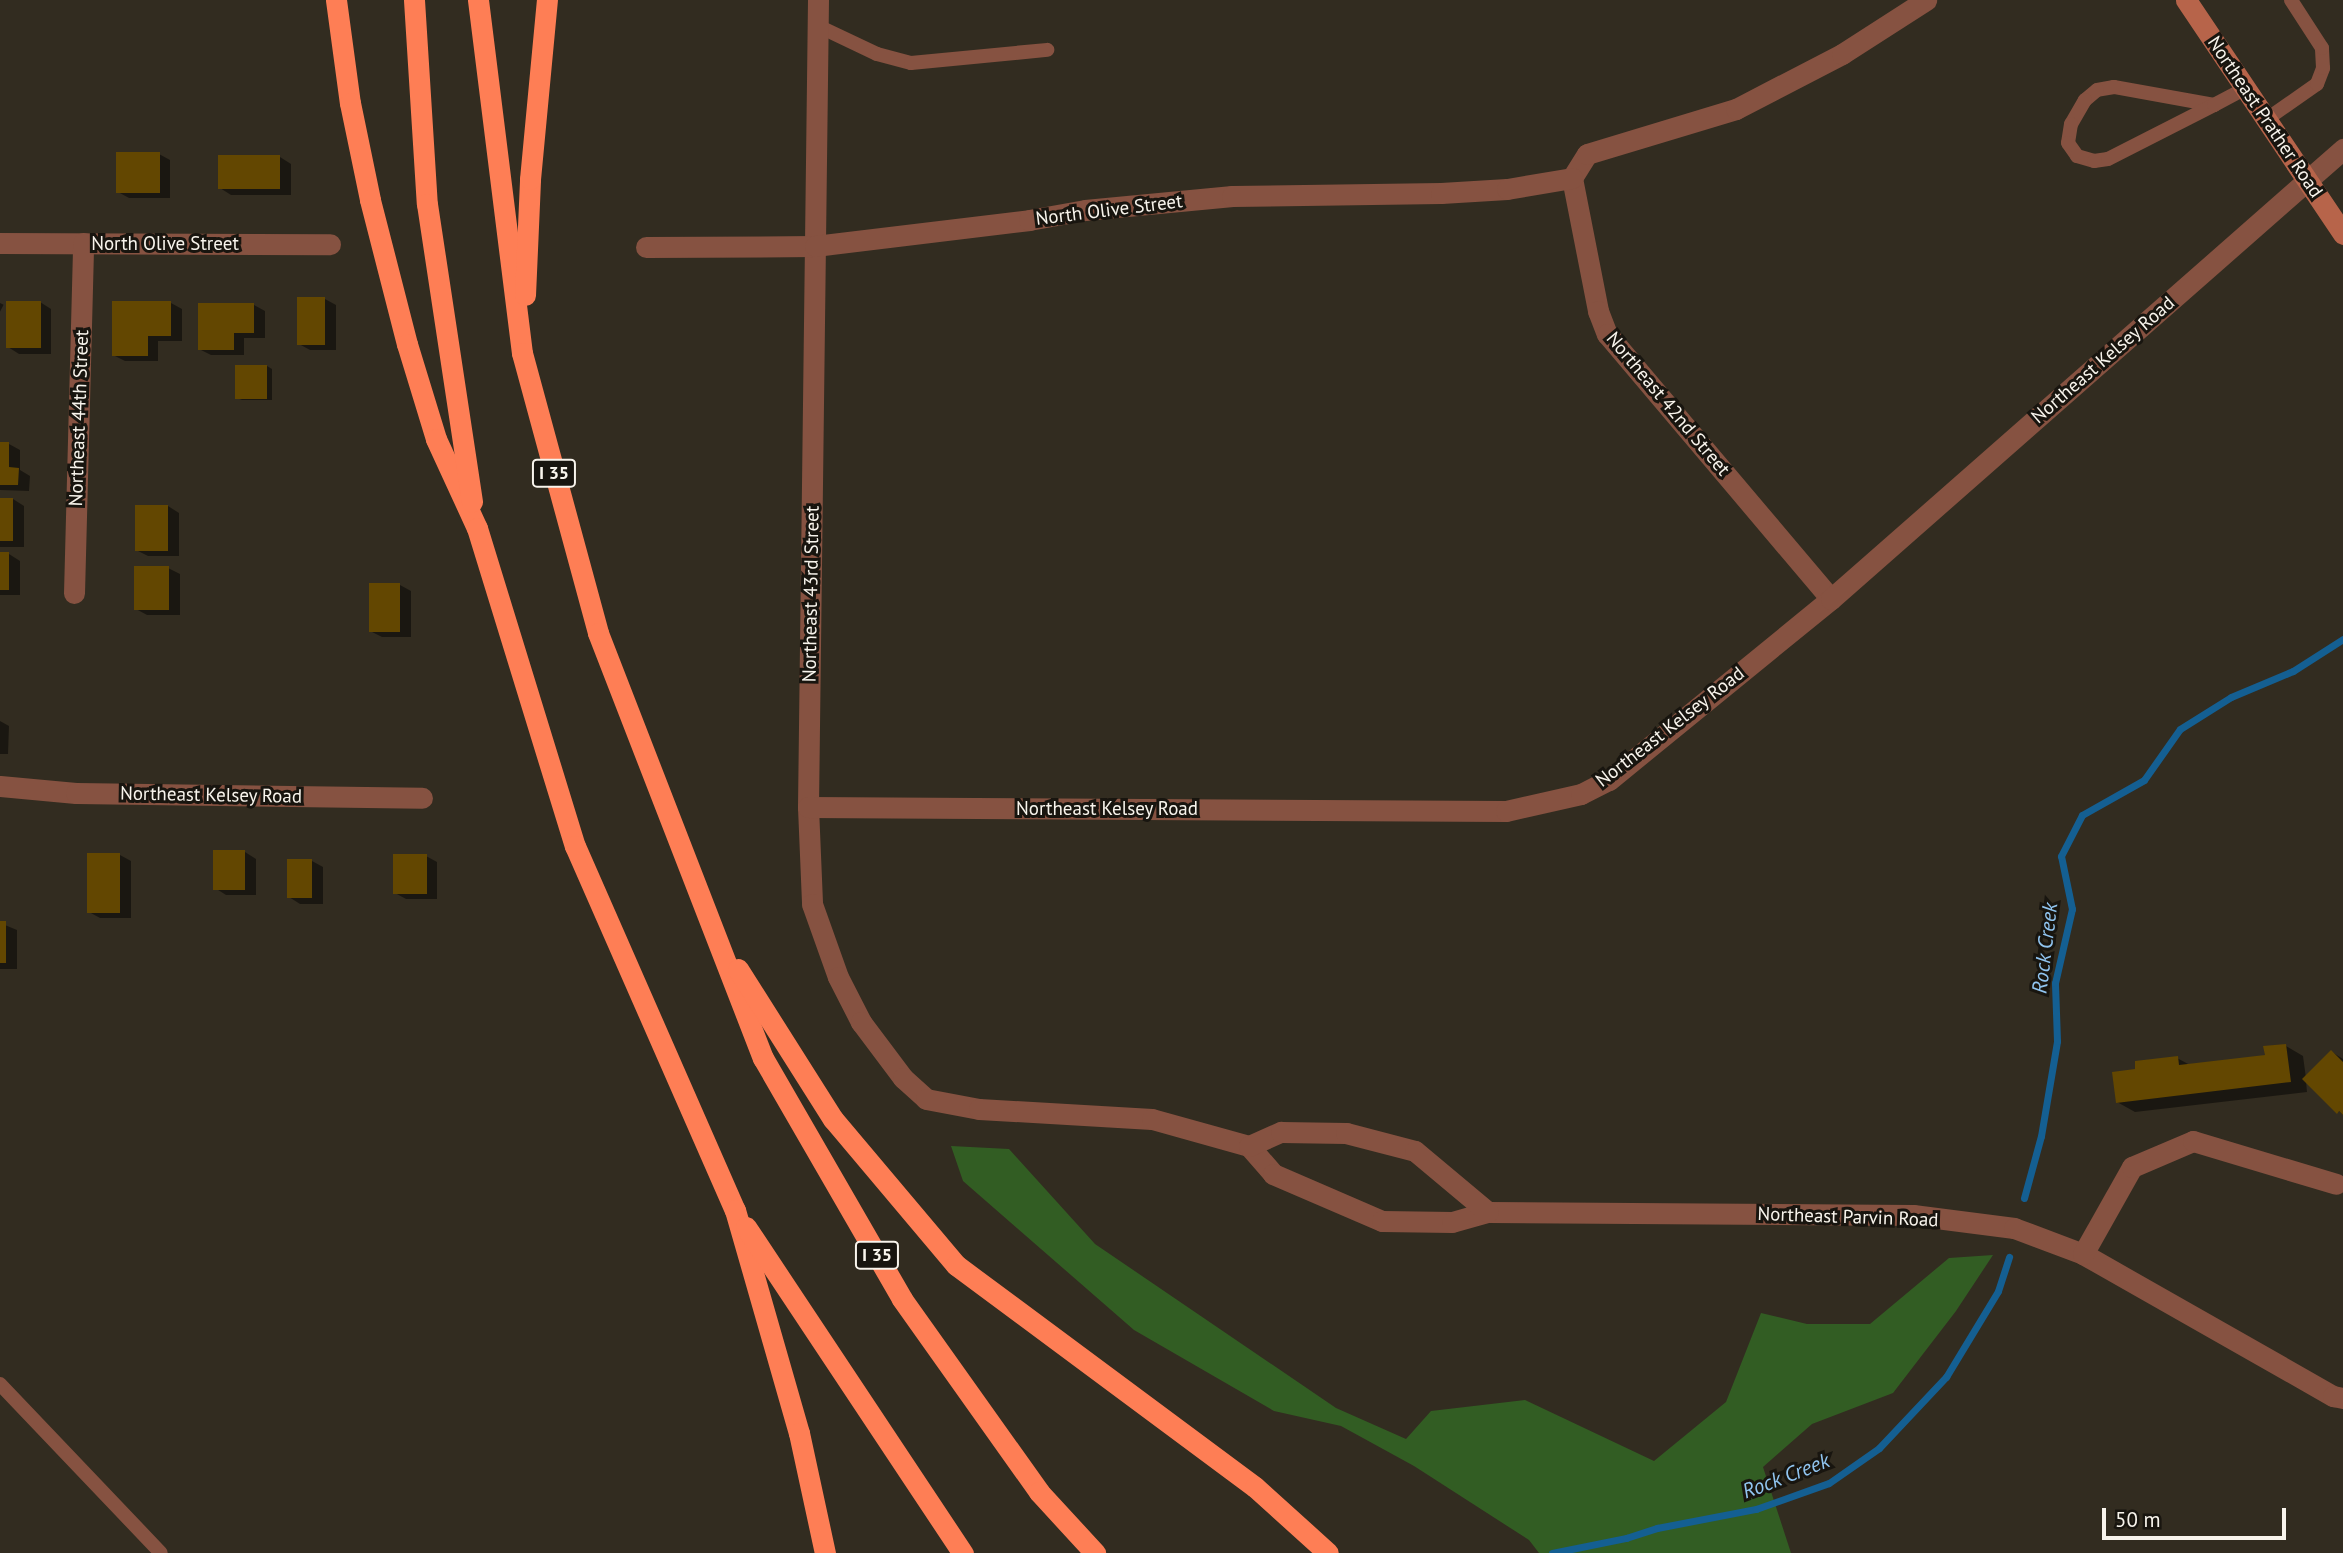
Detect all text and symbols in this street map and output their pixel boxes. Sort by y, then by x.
street label: Northeast Prather Road [2203,32,2327,202]
street label: North Olive Street [1034,190,1184,230]
street label: North Olive Street [91,233,239,255]
street label: Northeast Kelsey Road [2027,291,2179,429]
street label: Northeast 42nd Street [1601,328,1735,480]
street label: Northeast 44th Street [65,329,93,507]
road number: I 35 [531,458,577,488]
street label: Northeast 43rd Street [798,506,824,682]
street label: Northeast Kelsey Road [1591,662,1749,792]
street label: Northeast Kelsey Road [119,782,303,808]
street label: Northeast Kelsey Road [1016,798,1198,820]
water label: Rock Creek [2027,901,2063,995]
street label: Northeast Parvin Road [1757,1202,1939,1232]
road number: I 35 [854,1240,900,1270]
water label: Rock Creek [1739,1448,1833,1504]
scale bar [2105,1494,2289,1538]
text: 50 m [2115,1506,2161,1533]

